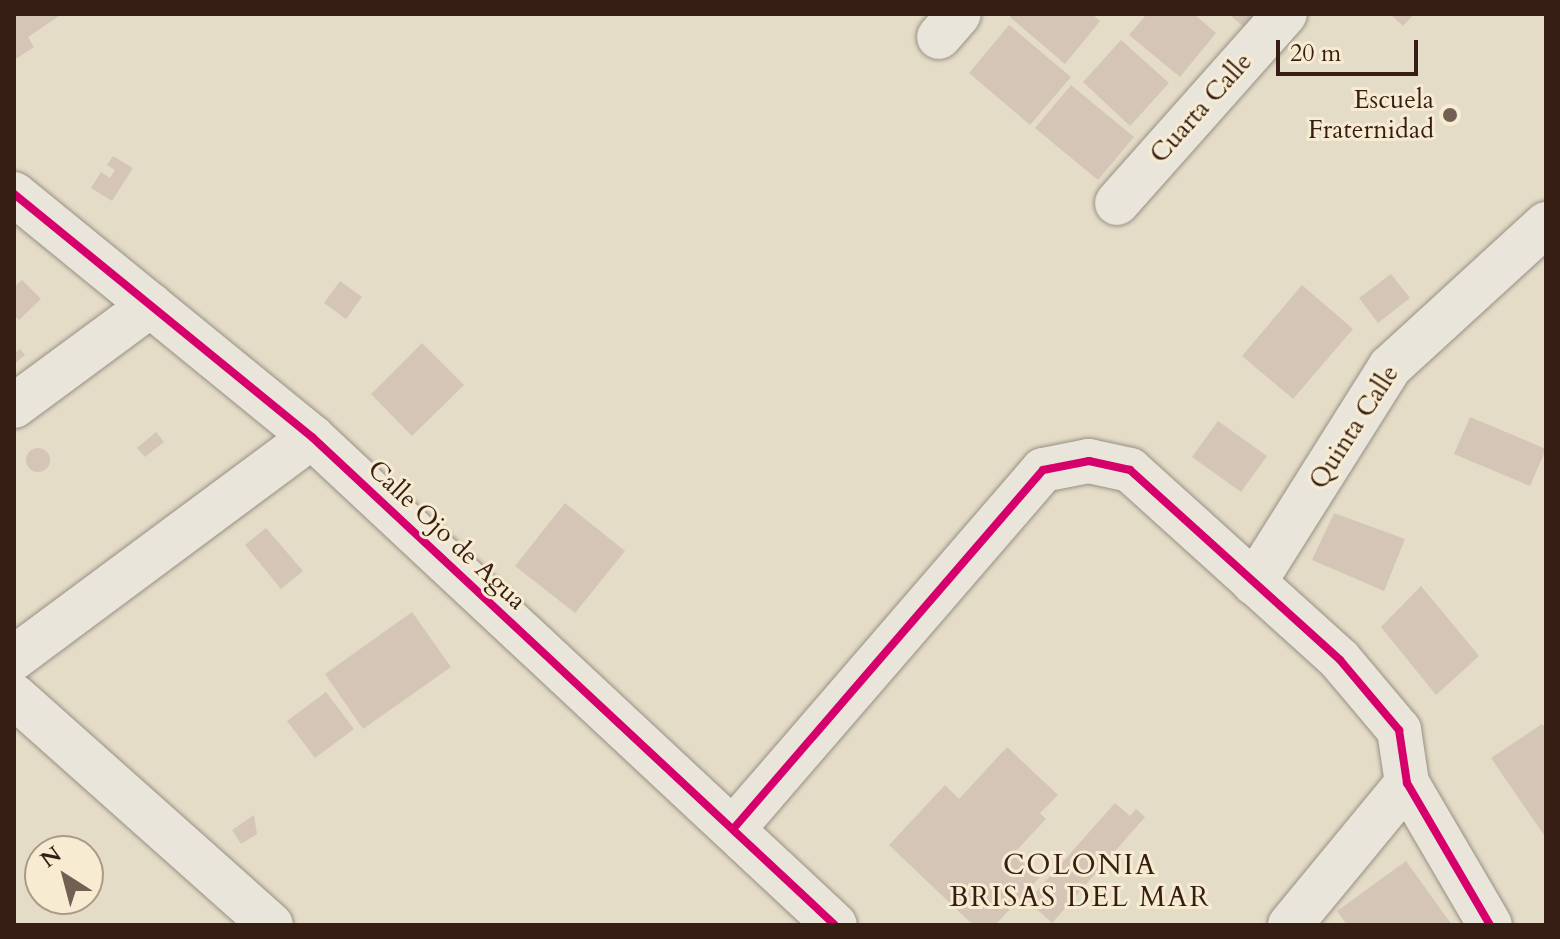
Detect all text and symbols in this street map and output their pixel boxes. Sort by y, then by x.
scale bar [1280,24,1422,74]
text: 20 m [1290,37,1341,70]
street label: Cuarta Calle [1143,46,1259,170]
place label: Escuela Fraternidad [1308,84,1434,146]
marker: Escuela Fraternidad [1441,106,1459,124]
street label: Quinta Calle [1302,359,1406,495]
street label: Calle Ojo de Agua [361,454,533,616]
north arrow [24,835,104,915]
text: N [35,839,68,875]
district label: COLONIA BRISAS DEL MAR [949,848,1211,914]

